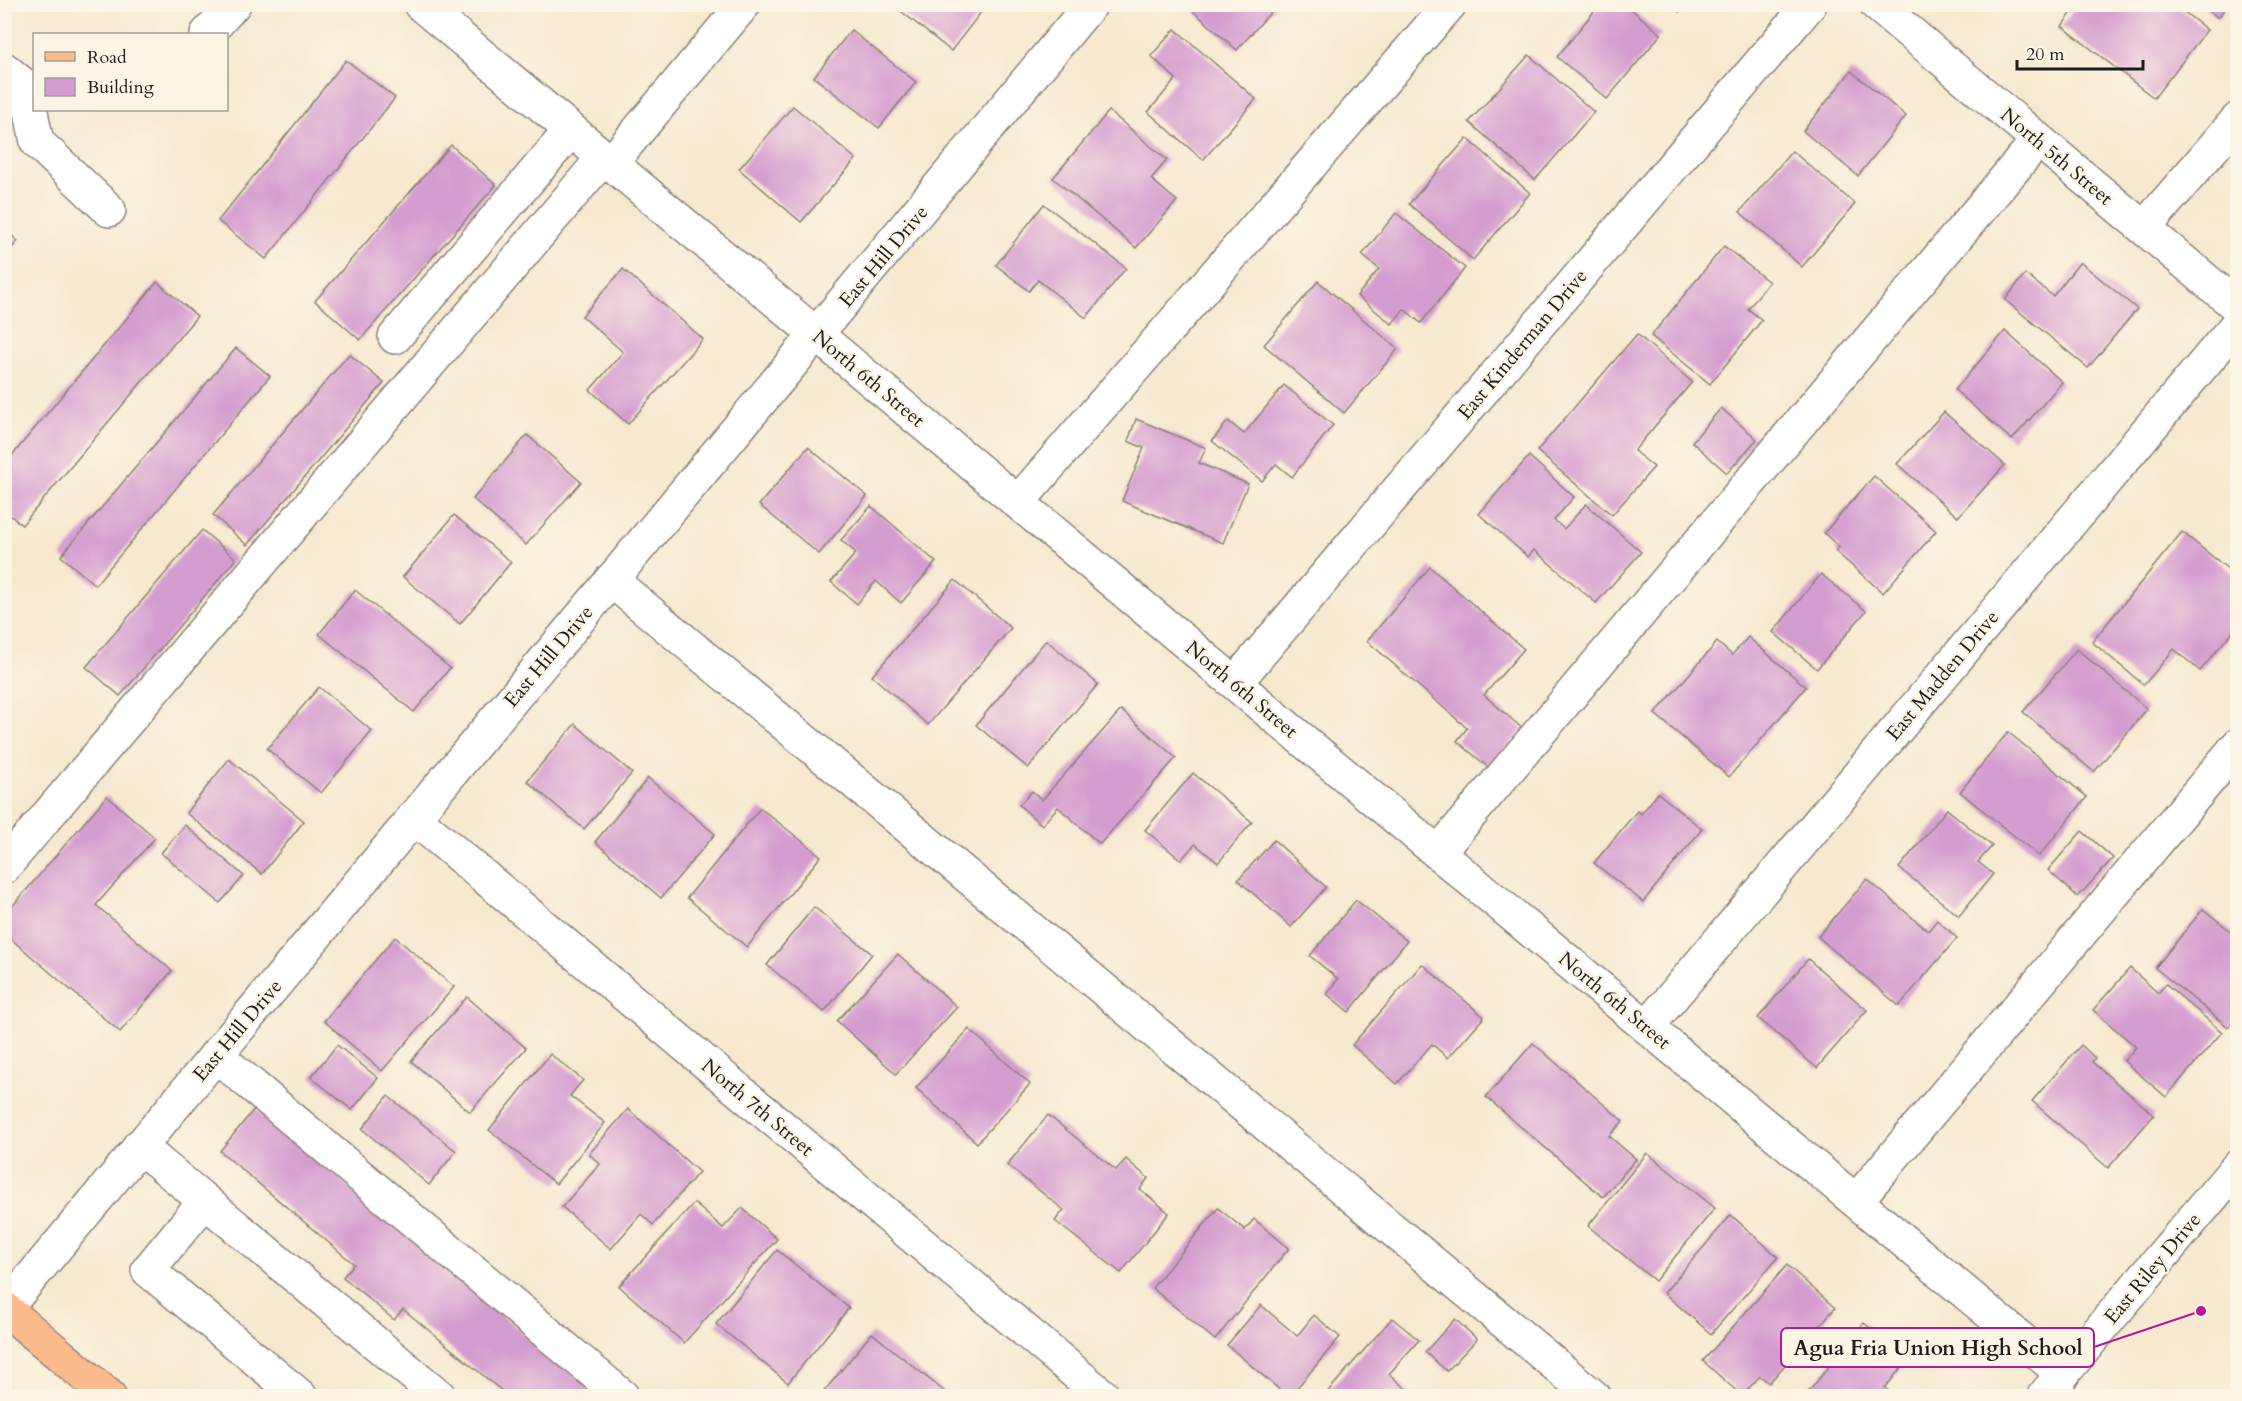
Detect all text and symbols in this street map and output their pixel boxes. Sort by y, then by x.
legend [33,33,228,111]
scale bar [2017,33,2143,71]
text: 20 m [2026,42,2065,67]
text: Road [87,45,127,70]
text: Building [87,75,155,100]
street label: North 5th Street [1995,101,2119,212]
street label: East Hill Drive [833,200,934,313]
street label: East Kinderman Drive [1451,263,1593,425]
street label: North 6th Street [807,323,931,434]
street label: East Hill Drive [498,600,599,713]
street label: East Madden Drive [1880,604,2005,746]
street label: North 6th Street [1180,634,1304,745]
street label: North 6th Street [1553,945,1677,1056]
street label: East Hill Drive [187,974,288,1087]
street label: North 7th Street [696,1052,820,1163]
street label: East Riley Drive [2098,1207,2207,1330]
callout: Agua Fria Union High School [1781,1328,2094,1367]
text: Agua Fria Union High School [1793,1334,2083,1363]

